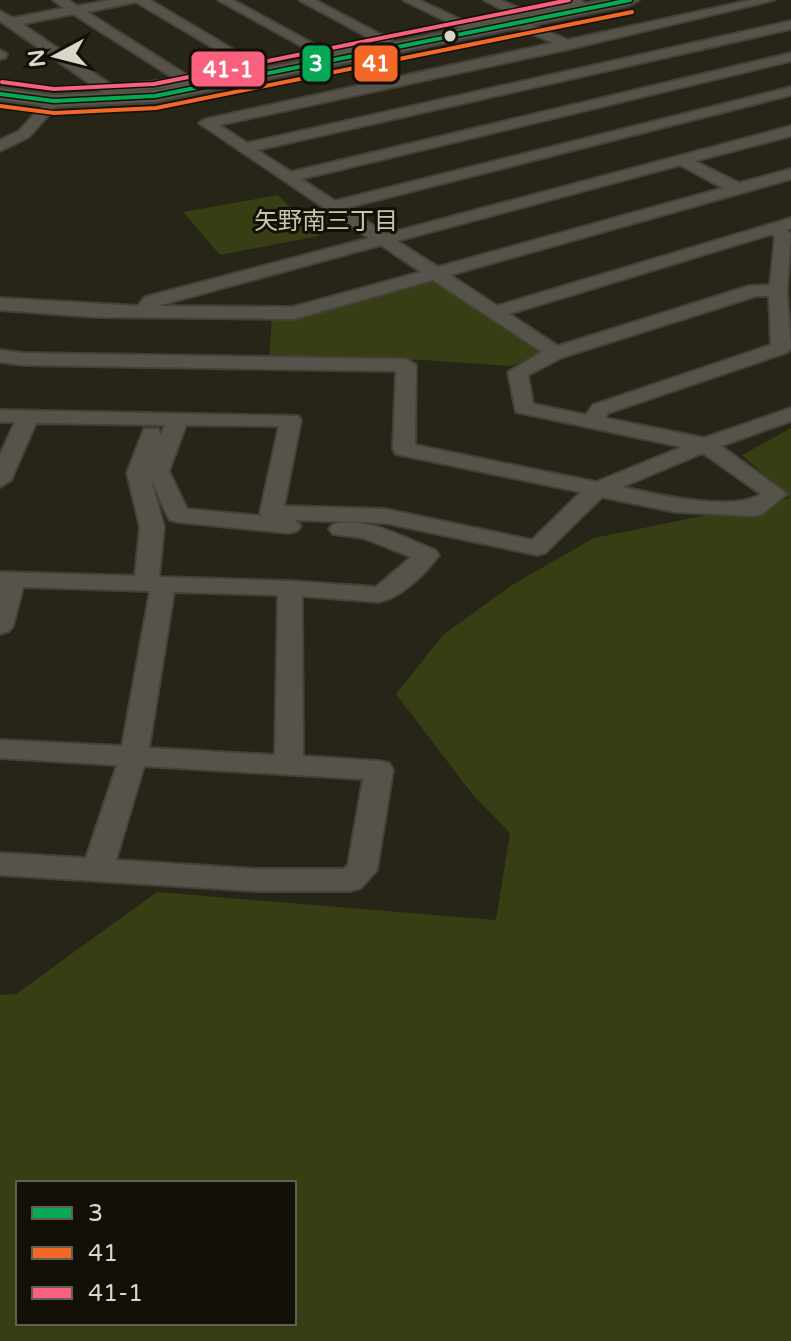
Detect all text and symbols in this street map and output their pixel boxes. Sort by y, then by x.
north arrow [16,16,96,96]
unlabelled marker [442,28,458,44]
line badge: 3 [301,44,332,83]
line badge: 41 [353,44,399,83]
text: N [23,48,51,69]
line badge: 41-1 [190,50,266,88]
text: 3 [309,51,323,77]
text: 41 [362,51,390,77]
text: 41-1 [203,57,253,83]
district label: 矢野南三丁目 [254,207,398,236]
legend [16,1181,296,1325]
text: 3 [88,1199,103,1228]
text: 41 [88,1239,118,1268]
text: 41-1 [88,1279,143,1308]

